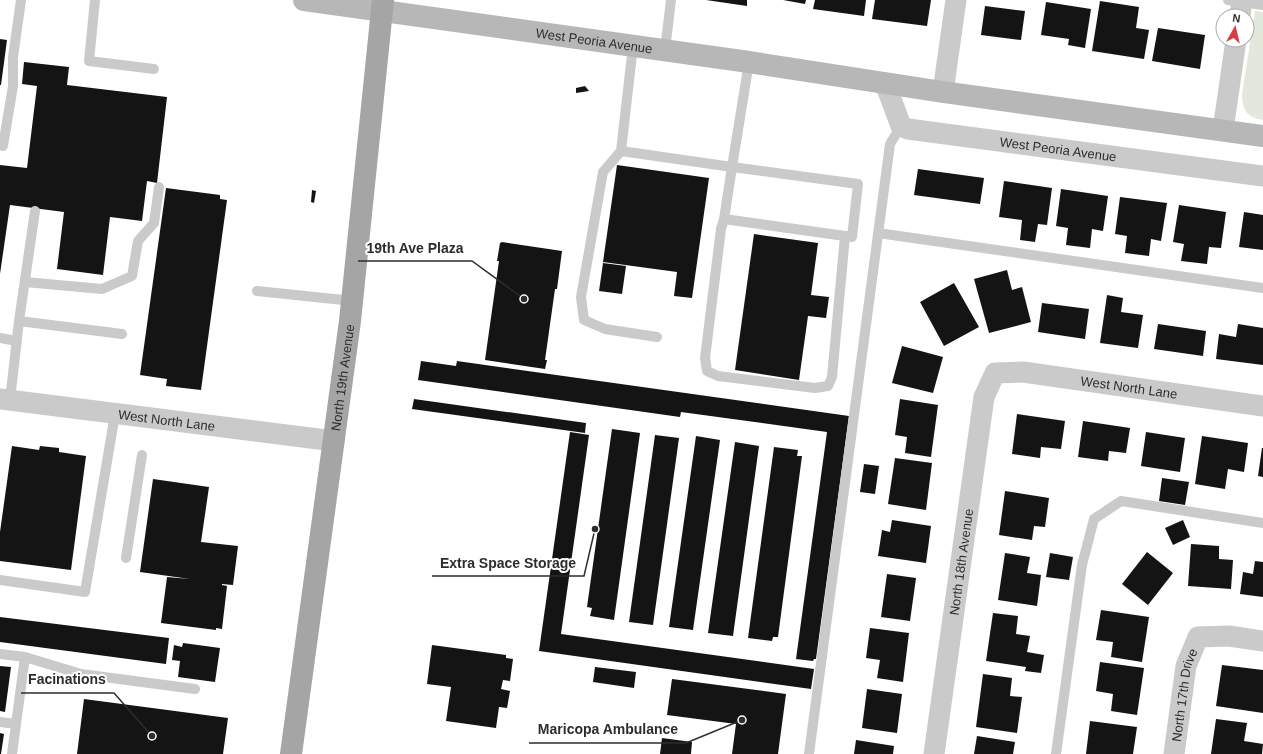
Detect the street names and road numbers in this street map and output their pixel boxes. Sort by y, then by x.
street label: West Peoria Avenue [535,25,653,56]
street label: West Peoria Avenue [999,134,1117,164]
street label: North 19th Avenue [328,323,357,432]
street label: West North Lane [1080,373,1178,401]
street label: West North Lane [117,406,216,433]
street label: North 18th Avenue [946,508,976,616]
street label: North 17th Drive [1168,646,1200,743]

